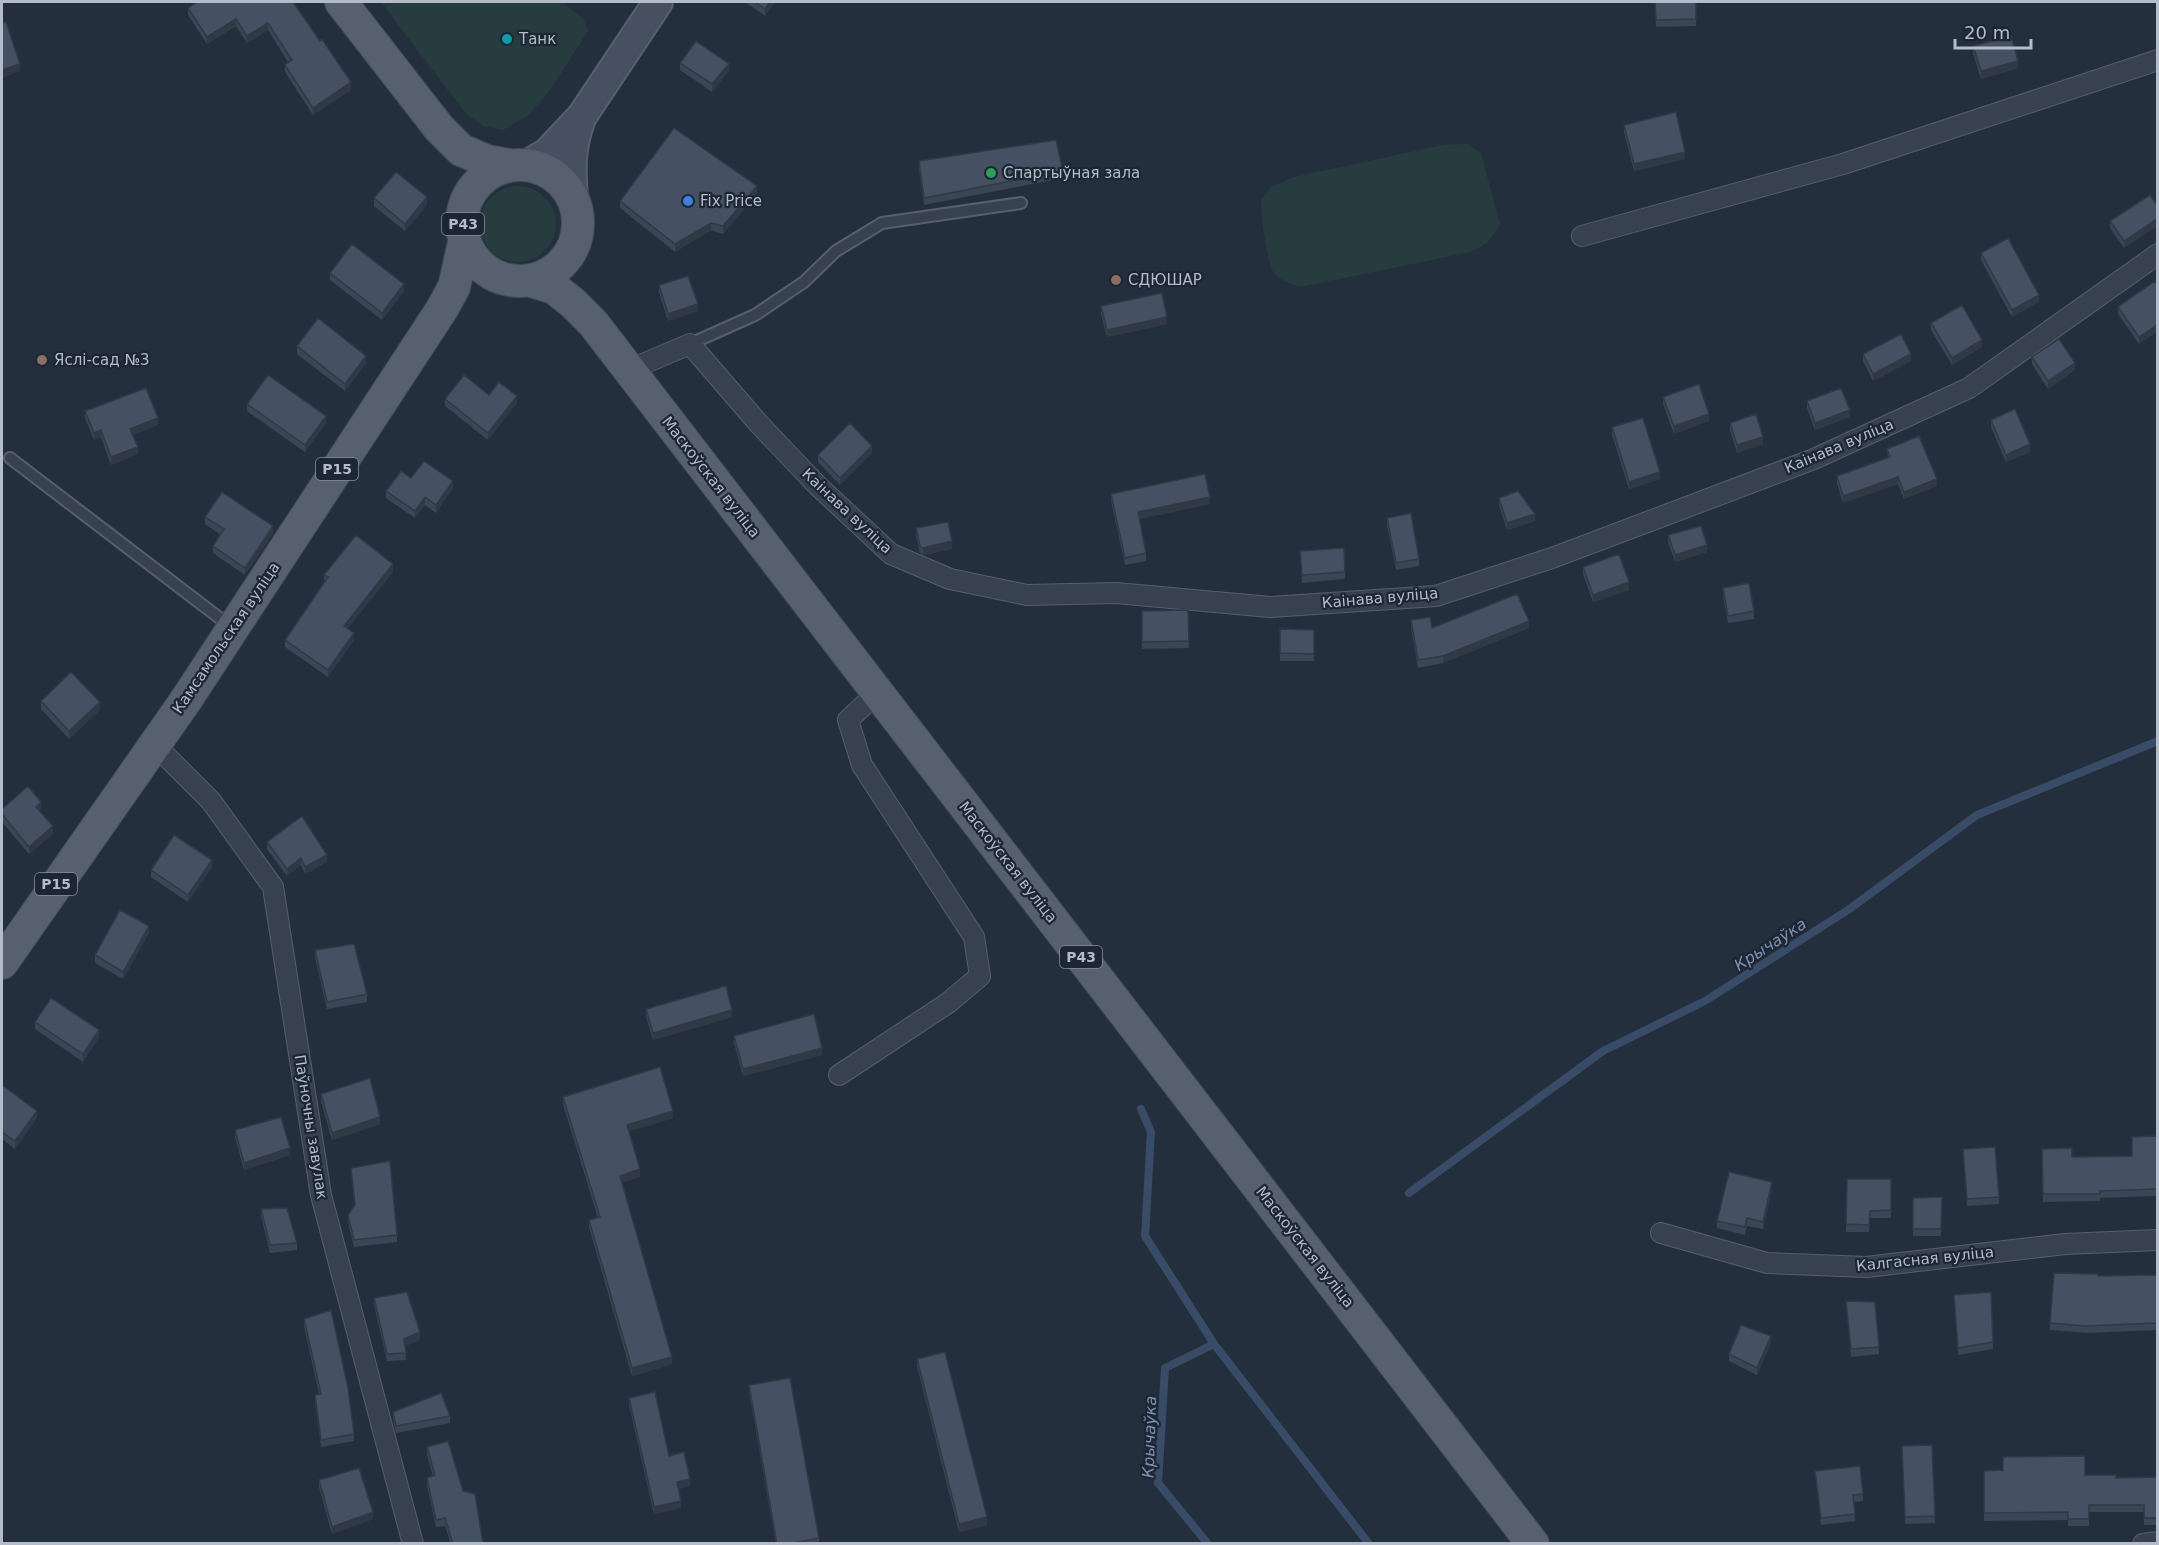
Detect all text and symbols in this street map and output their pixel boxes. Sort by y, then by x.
scale bar [1955,12,2032,50]
text: 20 m [1964,22,2010,43]
place label: Танк [518,30,556,48]
marker: Танк [500,32,514,46]
place label: Спартыўная зала [1003,164,1140,182]
marker: Спартыўная зала [984,166,998,180]
place label: Fix Price [700,192,762,210]
marker: Fix Price [681,194,695,208]
road number: Р43 [442,213,484,235]
place label: СДЮШАР [1128,271,1202,289]
marker: СДЮШАР [1109,273,1123,287]
place label: Яслі-сад №3 [54,351,150,369]
marker: Яслі-сад №3 [35,353,49,367]
street label: Маскоўская вуліца [658,413,764,541]
street label: Каінава вуліца [1782,415,1896,477]
road number: Р15 [316,458,358,480]
street label: Каінава вуліца [798,465,896,557]
street label: Камсамольская вуліца [169,559,283,717]
street label: Каінава вуліца [1321,584,1439,612]
street label: Маскоўская вуліца [955,798,1061,926]
road number: Р15 [35,873,77,895]
water label: Крычаўка [1731,914,1810,975]
road number: Р43 [1060,946,1102,968]
street label: Паўночны завулак [291,1053,331,1201]
street label: Маскоўская вуліца [1252,1183,1358,1311]
street label: Калгасная вуліца [1855,1243,1995,1275]
water label: Крычаўка [1139,1396,1160,1478]

